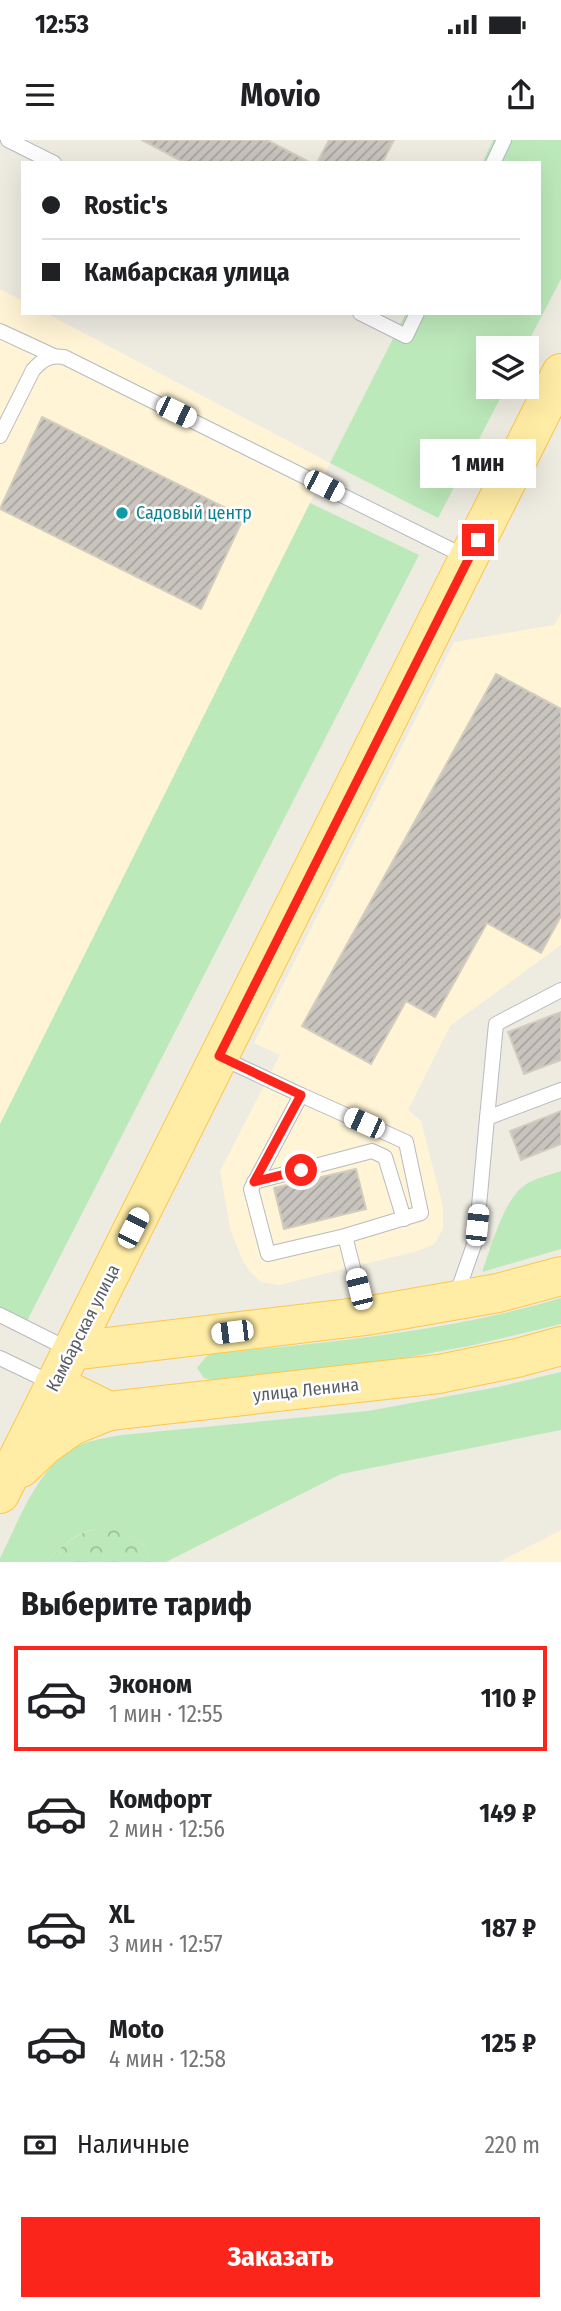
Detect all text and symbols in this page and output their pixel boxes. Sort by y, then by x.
text: 12:53 [35,9,89,40]
icon: menu [21,76,59,114]
text: Movio [240,76,321,114]
icon: share [502,76,540,114]
text: Rostic's [84,190,168,221]
text: Камбарская улица [84,257,290,288]
map controls [476,336,539,399]
button: layers [476,336,539,399]
car [153,393,200,431]
callout: 1 мин [420,438,536,488]
text: 1 мин [451,449,505,477]
car [301,467,348,505]
place label: Садовый центр [136,502,252,524]
marker: Садовый центр [114,505,130,521]
route end [462,524,494,556]
car [341,1105,388,1141]
route start [285,1154,317,1186]
car [465,1203,490,1247]
car [115,1205,152,1251]
street label: Камбарская улица [41,1261,125,1395]
car [344,1266,375,1312]
car [210,1319,255,1345]
street label: улица Ленина [252,1373,360,1407]
text: Выберите тариф [21,1585,252,1623]
icon: car [25,1667,88,1730]
text: Эконом [109,1669,192,1700]
text: 110 ₽ [481,1683,536,1714]
text: 1 мин · 12:55 [109,1700,223,1728]
icon: car [25,1782,88,1845]
text: Комфорт [109,1784,212,1815]
text: 149 ₽ [479,1798,536,1829]
text: 2 мин · 12:56 [109,1815,225,1843]
icon: car [25,1897,88,1960]
text: XL [109,1899,135,1930]
text: 187 ₽ [481,1913,536,1944]
text: 3 мин · 12:57 [109,1930,223,1958]
icon: car [25,2012,88,2075]
text: Moto [109,2014,164,2045]
text: 125 ₽ [481,2028,536,2059]
text: 4 мин · 12:58 [109,2045,226,2073]
icon: cash [21,2126,59,2164]
text: Наличные [77,2129,190,2160]
text: 220 m [485,2131,540,2159]
button: Заказать [21,2217,540,2297]

